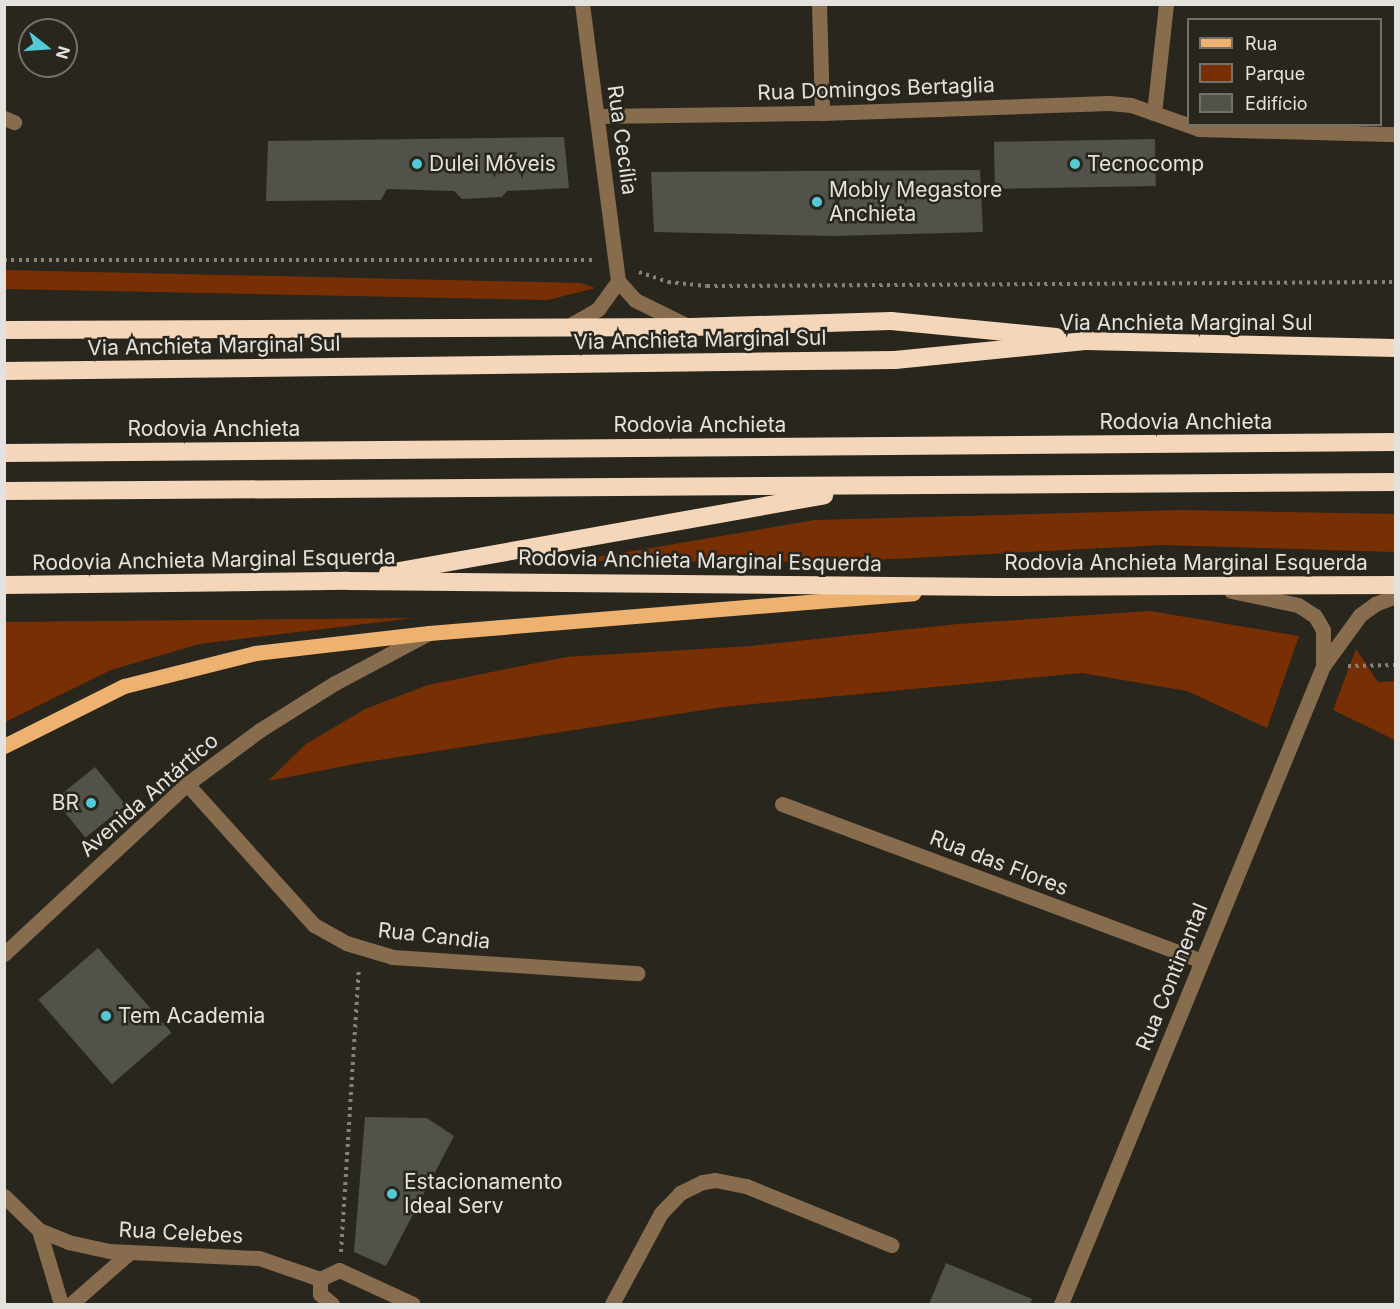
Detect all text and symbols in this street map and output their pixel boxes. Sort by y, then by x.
north arrow [18,18,78,78]
legend [1187,18,1382,126]
text: Rua [1245,33,1277,54]
text: N [52,44,75,61]
text: Parque [1245,63,1305,84]
street label: Rua Domingos Bertaglia [757,72,995,106]
street label: Rua Cecília [602,84,642,196]
text: Edifício [1245,93,1308,114]
place label: Dulei Móveis [429,151,556,177]
place label: Tecnocomp [1087,151,1204,177]
marker: Dulei Móveis [410,157,424,171]
marker: Tecnocomp [1068,157,1082,171]
place label: Mobly Megastore Anchieta [829,177,1002,227]
marker: Mobly Megastore Anchieta [810,195,824,209]
street label: Via Anchieta Marginal Sul [1059,310,1313,336]
street label: Via Anchieta Marginal Sul [573,325,827,355]
street label: Via Anchieta Marginal Sul [87,331,341,361]
street label: Rodovia Anchieta [1100,409,1272,435]
street label: Rodovia Anchieta [614,412,786,438]
street label: Rodovia Anchieta [128,416,300,442]
street label: Rodovia Anchieta Marginal Esquerda [32,544,396,576]
street label: Rodovia Anchieta Marginal Esquerda [518,545,882,577]
street label: Rodovia Anchieta Marginal Esquerda [1004,550,1368,576]
street label: Avenida Antártico [75,728,223,862]
place label: BR [52,790,79,816]
marker: BR [84,796,98,810]
street label: Rua das Flores [926,825,1072,901]
street label: Rua Continental [1131,900,1213,1054]
street label: Rua Candia [377,918,491,954]
place label: Tem Academia [118,1003,265,1029]
marker: Tem Academia [99,1009,113,1023]
place label: Estacionamento Ideal Serv [404,1169,563,1219]
marker: Estacionamento Ideal Serv [385,1187,399,1201]
street label: Rua Celebes [118,1217,244,1249]

